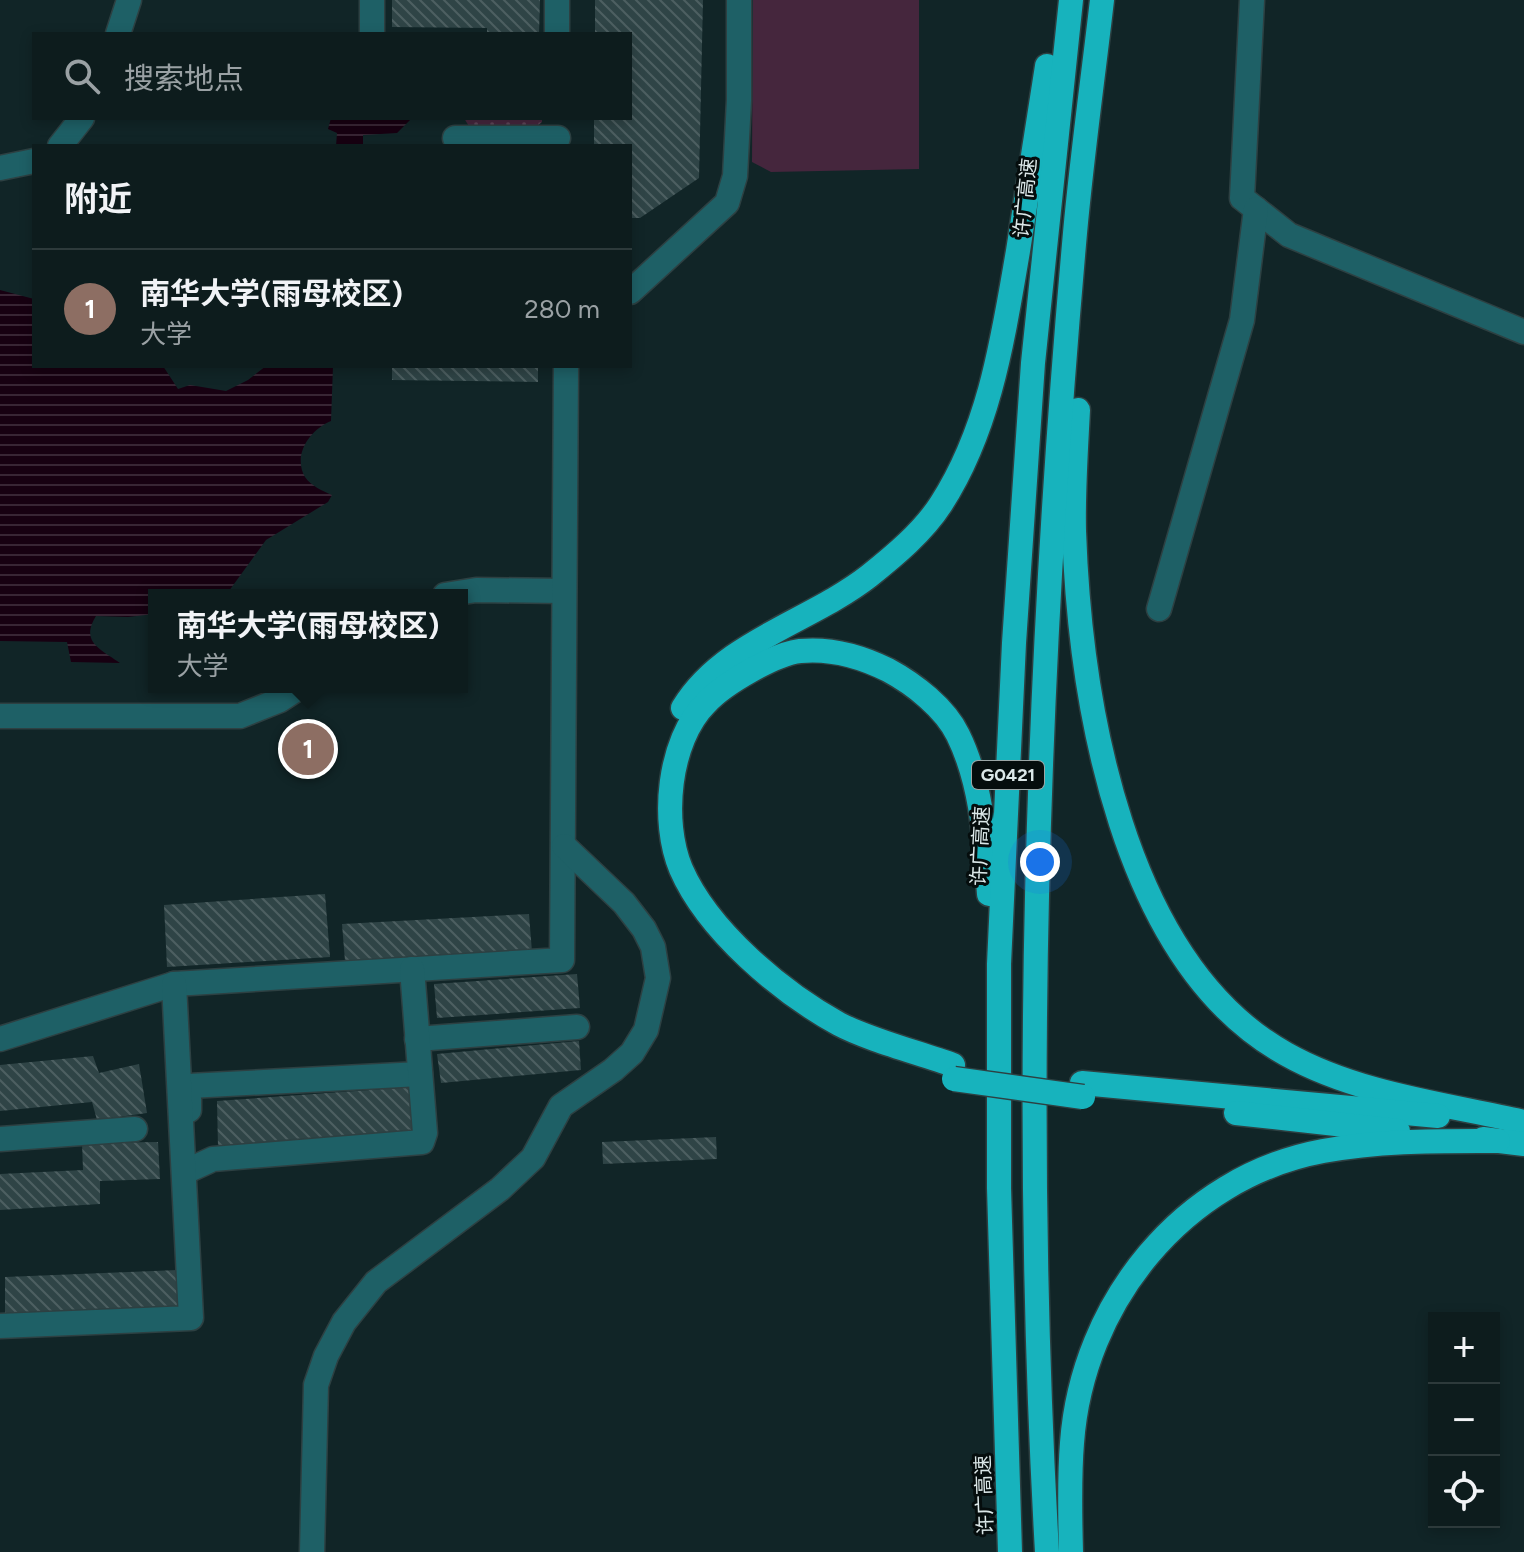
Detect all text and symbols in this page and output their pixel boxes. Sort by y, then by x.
search box [32,32,632,120]
icon: search [60,54,104,98]
text: 搜索地点 [124,60,244,97]
street label: 许广高速 [1009,157,1041,239]
text: 附近 [64,179,132,220]
text: 南华大学(雨母校区) [140,275,403,312]
text: 1 [85,293,95,325]
text: 280 m [524,293,600,325]
text: 大学 [140,318,192,350]
popup [148,589,468,693]
text: 南华大学(雨母校区) [177,607,439,644]
text: 大学 [177,650,229,682]
pin: 1 [282,719,334,779]
road number: G0421 [972,761,1044,789]
street label: 许广高速 [966,805,994,887]
your location [1020,842,1060,882]
map controls [1428,1312,1500,1528]
button: + [1428,1312,1500,1384]
button: − [1428,1384,1500,1456]
street label: 许广高速 [971,1455,997,1535]
button: locate [1428,1456,1500,1528]

